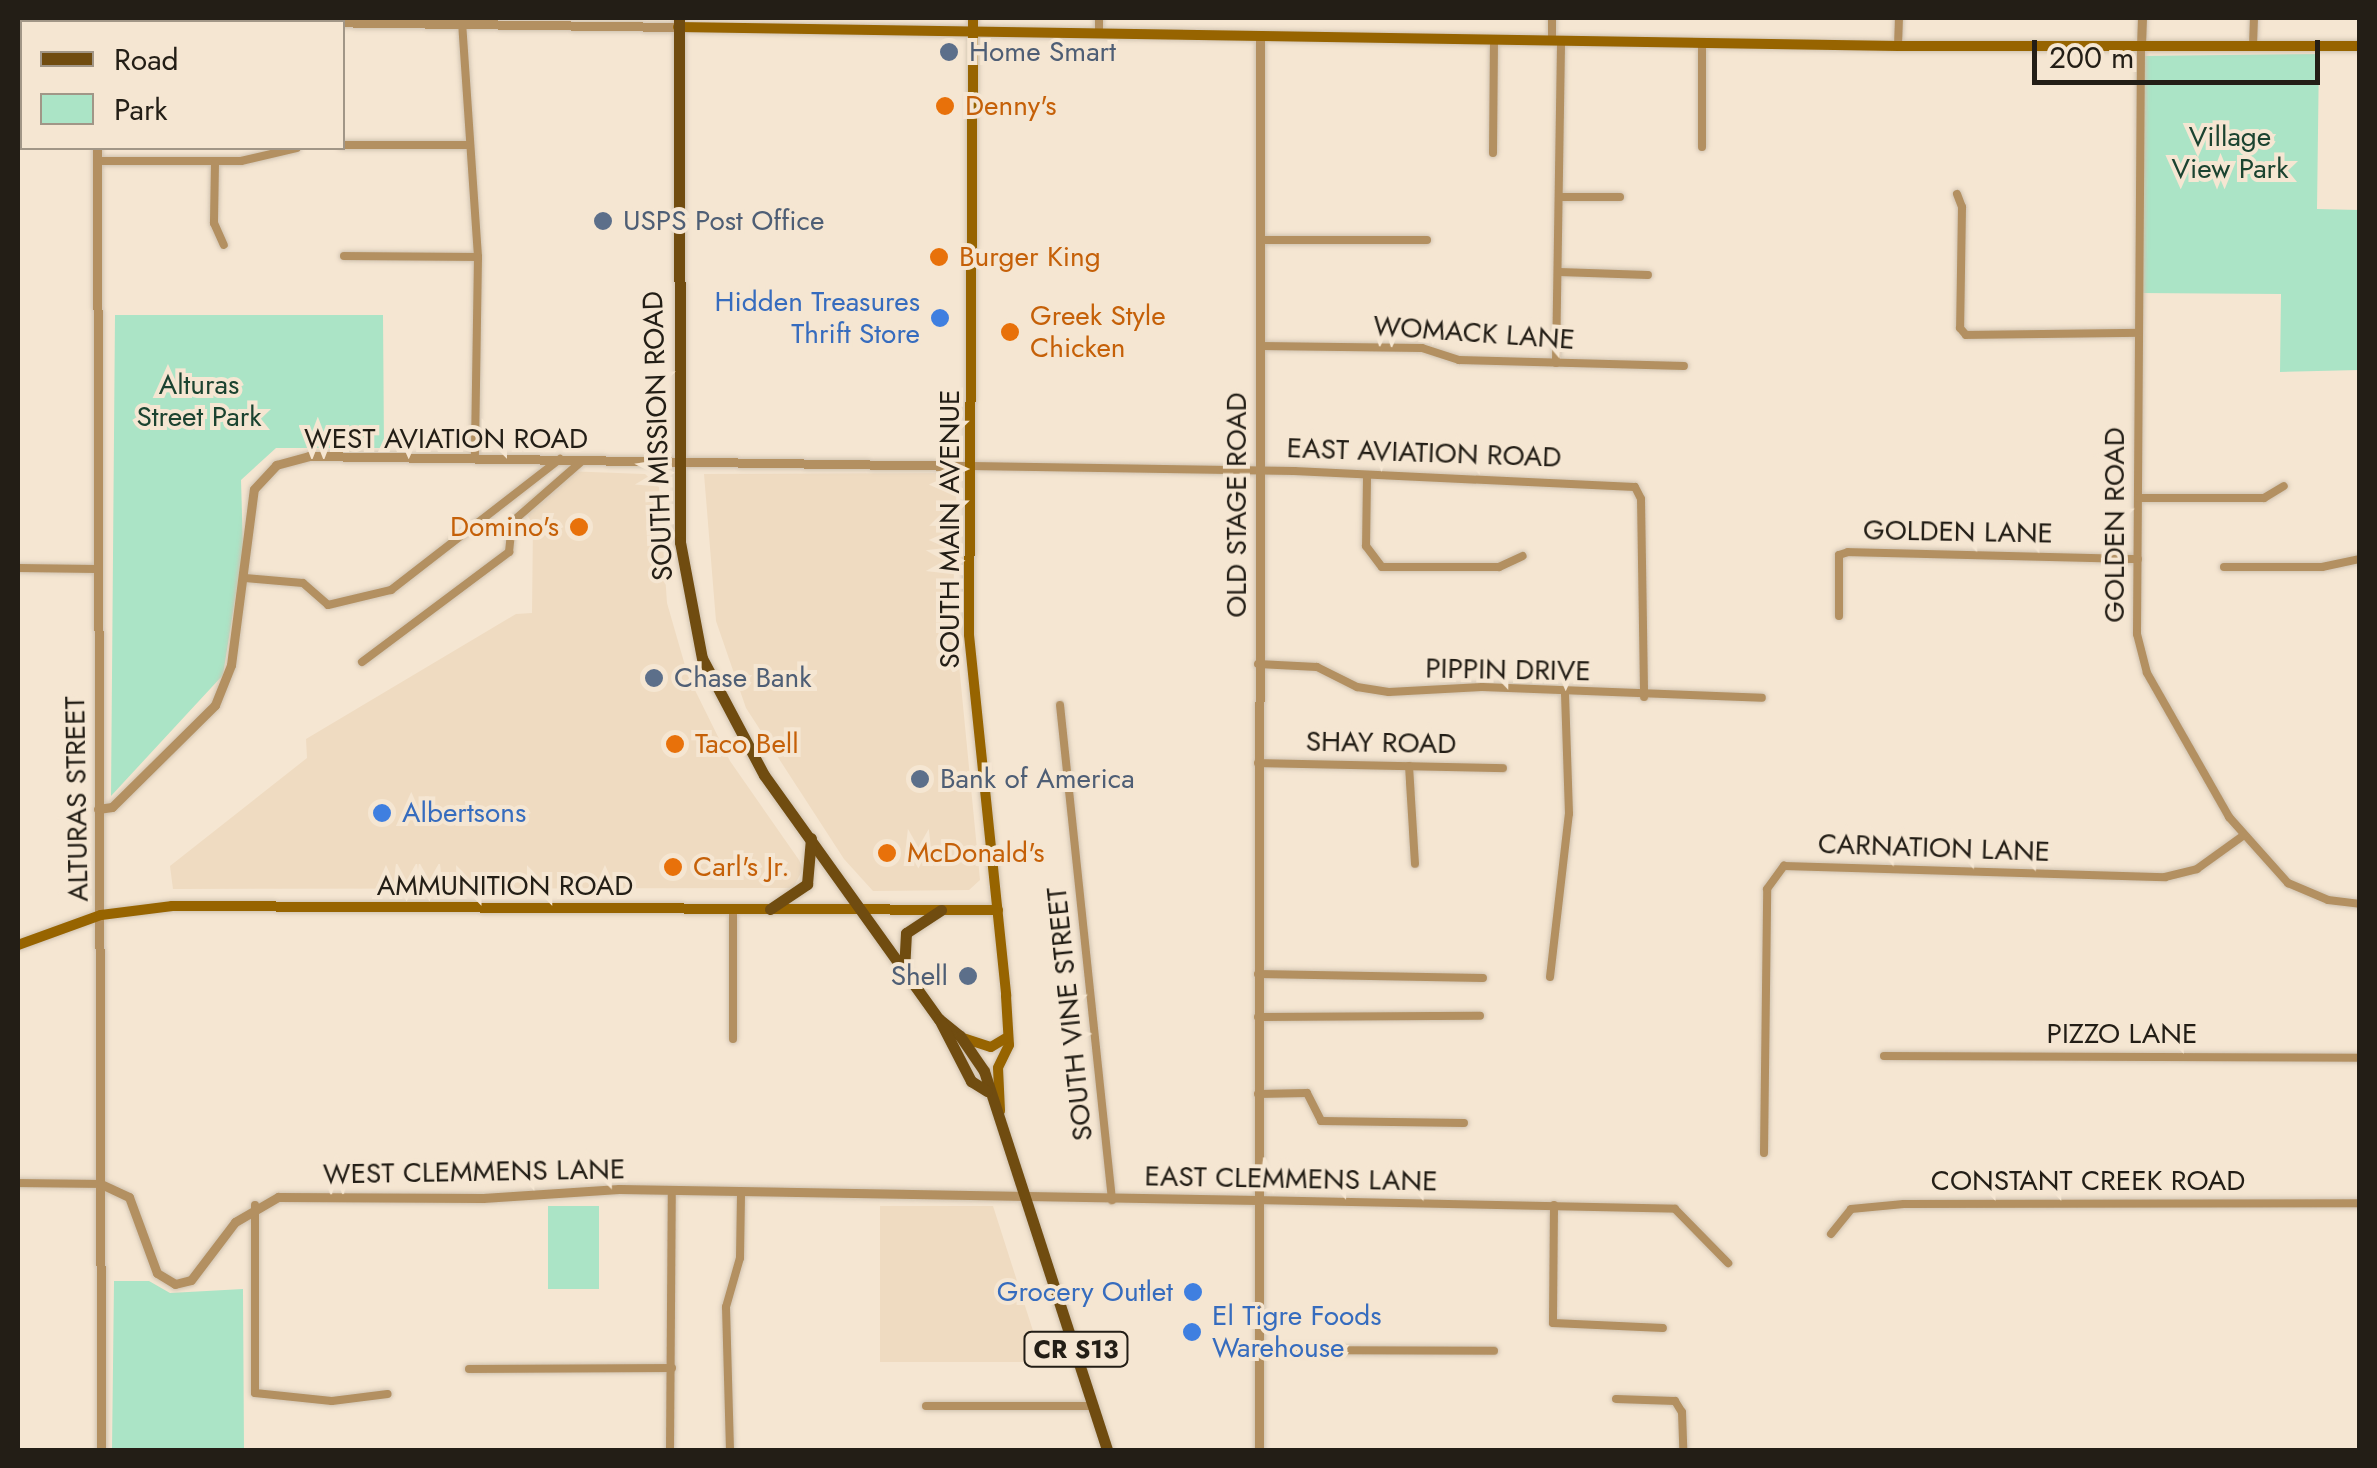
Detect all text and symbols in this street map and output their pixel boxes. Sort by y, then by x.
legend [20,20,345,150]
scale bar [2037,20,2324,82]
place label: Home Smart [969,35,1116,69]
text: 200 m [2049,36,2134,79]
text: Road [114,38,179,81]
marker: Home Smart [938,41,960,63]
text: Park [114,88,167,131]
place label: Denny's [965,89,1057,123]
marker: Denny's [934,95,956,117]
park label: Village View Park [2171,120,2289,186]
place label: USPS Post Office [623,204,824,238]
marker: USPS Post Office [592,210,614,232]
place label: Burger King [959,240,1101,274]
marker: Burger King [928,246,950,268]
place label: Hidden Treasures Thrift Store [715,285,920,351]
street label: SOUTH MISSION ROAD [636,290,680,582]
place label: Greek Style Chicken [1030,299,1166,365]
marker: Hidden Treasures Thrift Store [929,307,951,329]
street label: WOMACK LANE [1372,309,1576,357]
marker: Greek Style Chicken [999,321,1021,343]
park label: Alturas Street Park [136,368,262,434]
street label: SOUTH MAIN AVENUE [933,390,967,668]
street label: OLD STAGE ROAD [1220,392,1254,618]
street label: WEST AVIATION ROAD [304,422,588,456]
street label: GOLDEN ROAD [2098,427,2132,623]
street label: EAST AVIATION ROAD [1286,431,1562,475]
place label: Domino's [450,510,559,544]
street label: GOLDEN LANE [1863,514,2053,550]
marker: Domino's [568,516,590,538]
street label: PIPPIN DRIVE [1425,652,1591,688]
place label: Chase Bank [674,661,812,695]
marker: Chase Bank [643,667,665,689]
street label: ALTURAS STREET [58,696,96,902]
street label: SHAY ROAD [1305,725,1457,761]
place label: Taco Bell [695,727,799,761]
marker: Taco Bell [664,733,686,755]
place label: Bank of America [940,762,1135,796]
marker: Bank of America [909,768,931,790]
place label: Albertsons [402,796,526,830]
marker: Albertsons [371,802,393,824]
street label: CARNATION LANE [1817,827,2051,869]
place label: McDonald's [907,836,1044,870]
marker: McDonald's [876,842,898,864]
place label: Carl's Jr. [693,850,790,884]
marker: Carl's Jr. [662,856,684,878]
street label: AMMUNITION ROAD [377,869,633,903]
street label: SOUTH VINE STREET [1040,885,1100,1143]
place label: Shell [891,959,948,993]
marker: Shell [957,965,979,987]
street label: PIZZO LANE [2047,1017,2197,1051]
street label: WEST CLEMMENS LANE [323,1153,625,1191]
street label: EAST CLEMMENS LANE [1144,1160,1438,1198]
street label: CONSTANT CREEK ROAD [1931,1164,2245,1198]
place label: Grocery Outlet [997,1275,1173,1309]
marker: Grocery Outlet [1182,1281,1204,1303]
place label: El Tigre Foods Warehouse [1212,1299,1381,1365]
marker: El Tigre Foods Warehouse [1181,1321,1203,1343]
road number: CR S13 [1021,1329,1131,1369]

